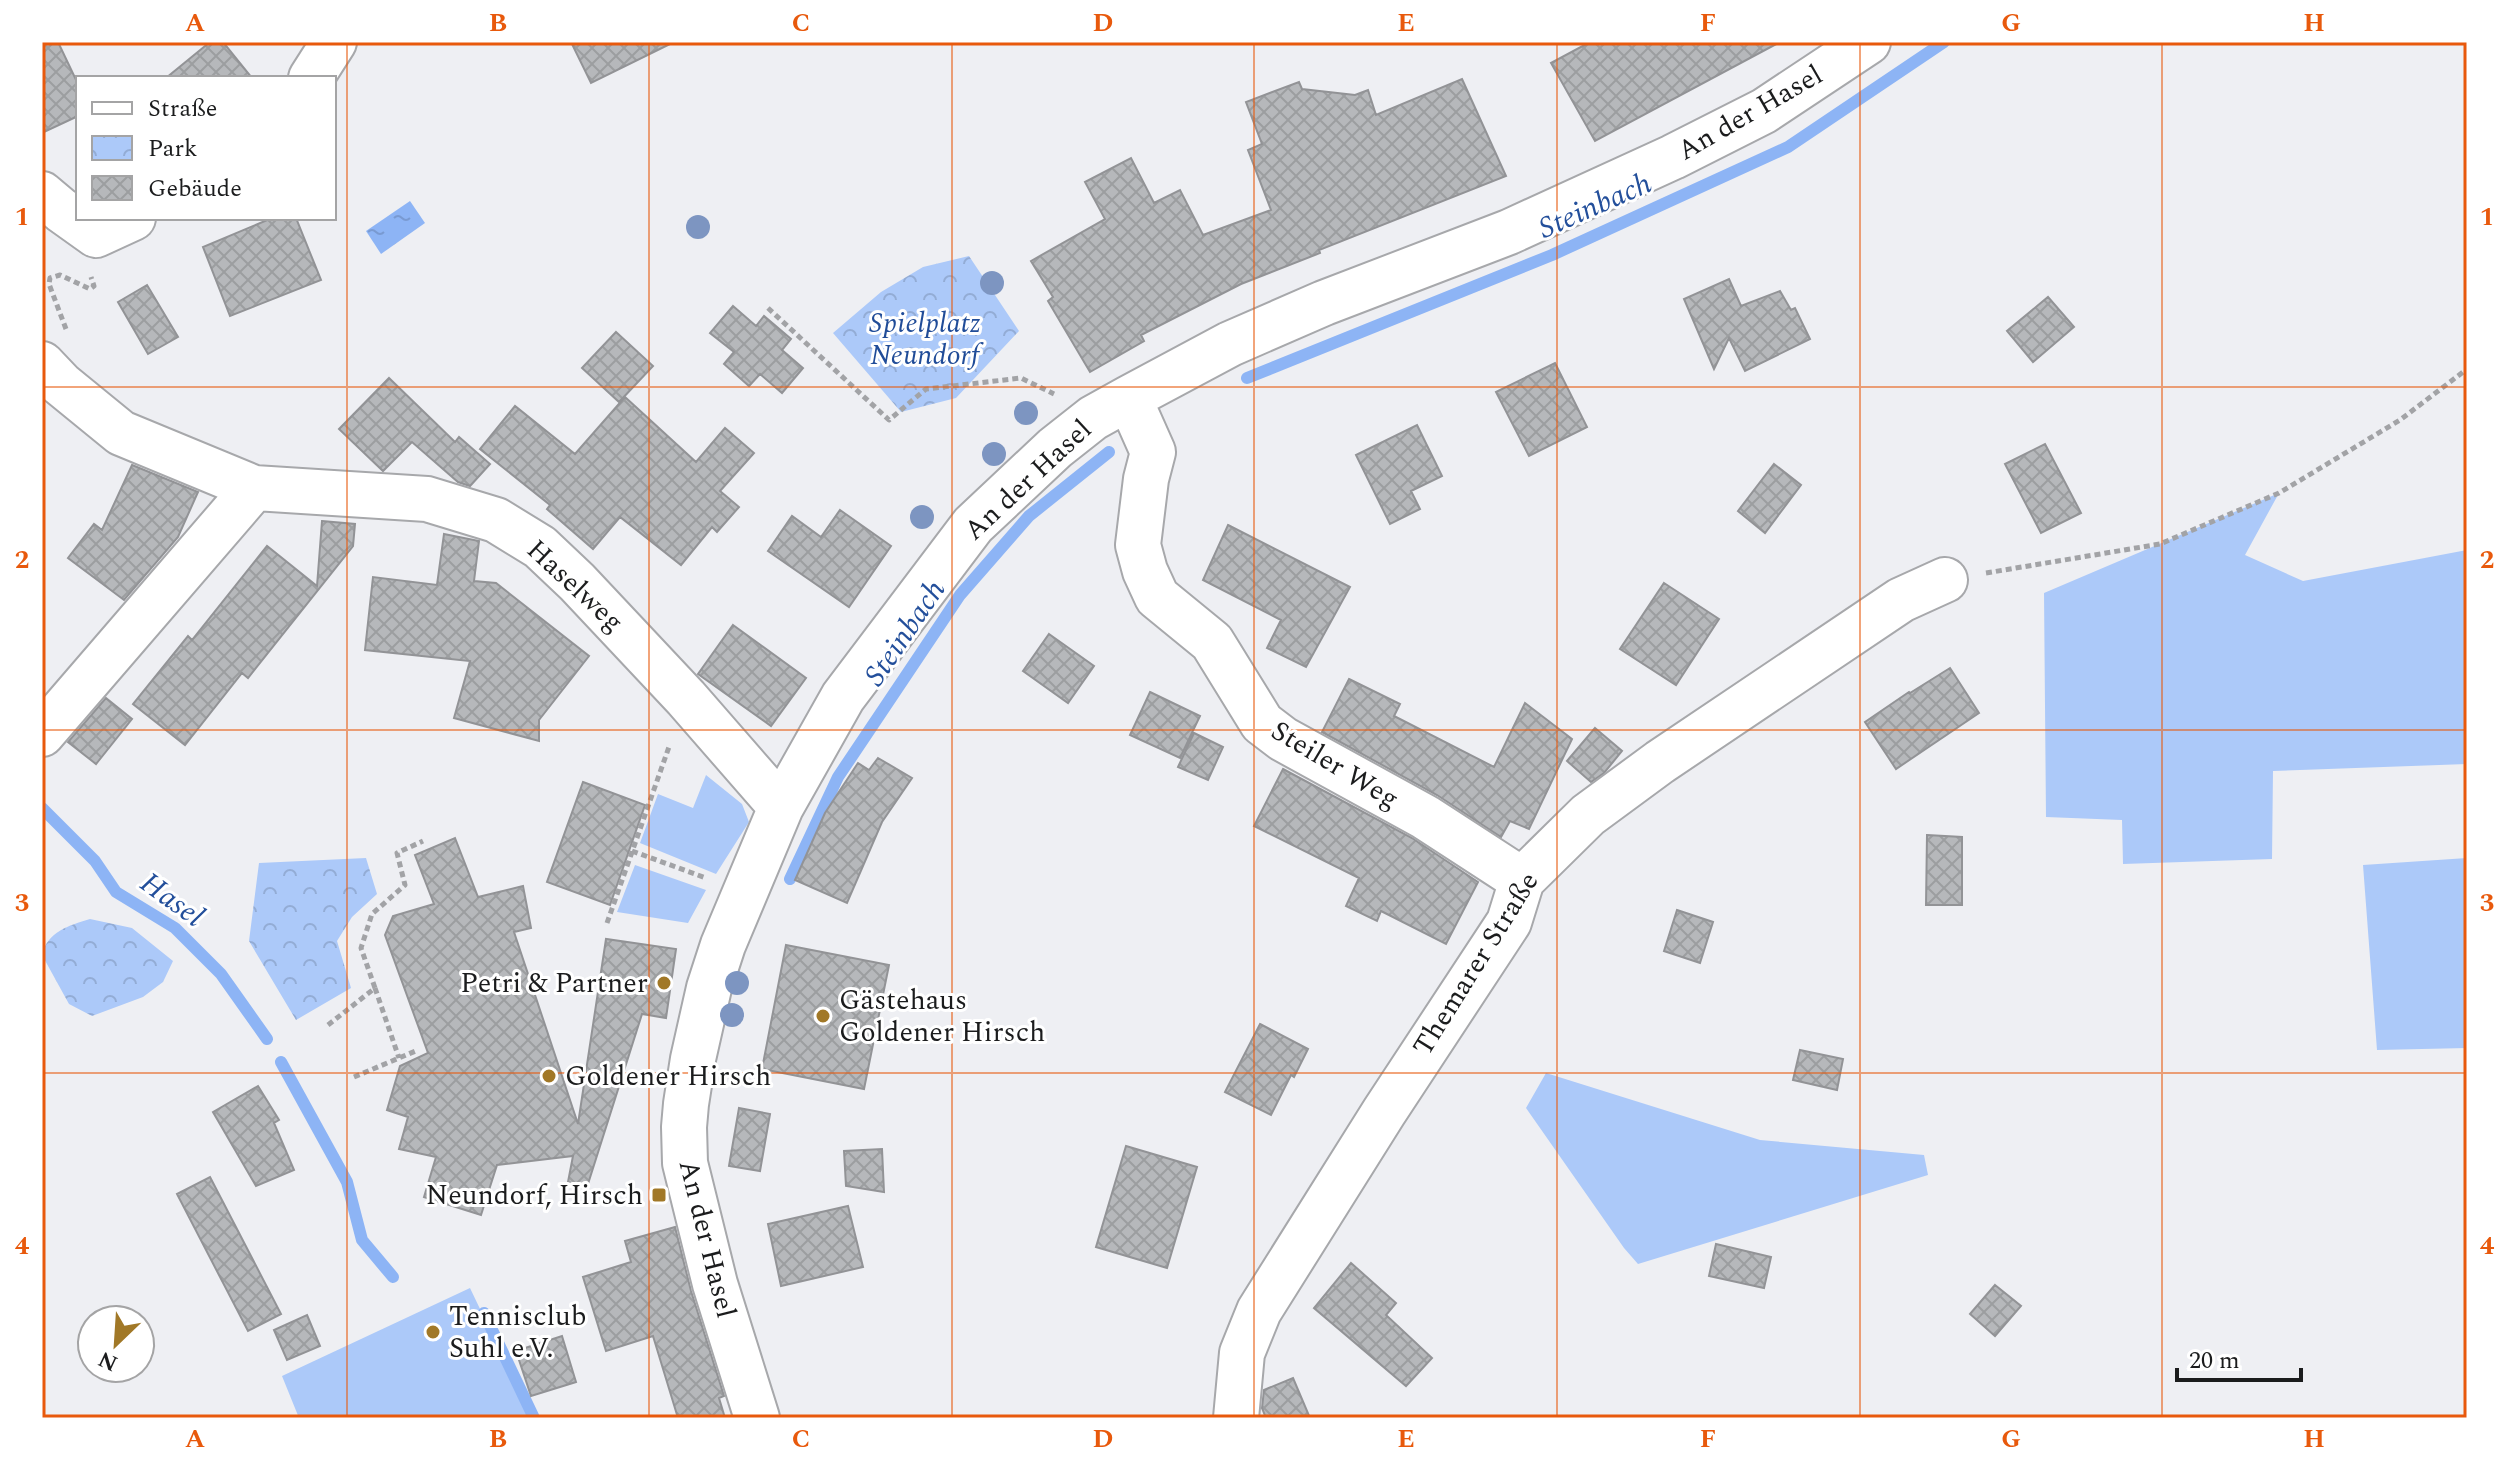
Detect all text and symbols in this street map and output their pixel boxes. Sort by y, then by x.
text: A [185,3,205,43]
text: B [489,3,507,43]
text: C [792,3,810,43]
text: D [1093,3,1113,43]
text: E [1397,3,1415,43]
text: F [1700,3,1716,43]
text: G [2001,3,2021,43]
text: H [2303,3,2325,43]
street label: An der Hasel [1669,54,1831,172]
legend [76,76,336,220]
text: Straße [148,91,217,127]
text: Park [148,131,198,167]
water label: Steinbach [1531,161,1659,251]
text: Gebäude [148,171,242,207]
text: 1 [15,197,29,237]
text: 1 [2480,197,2494,237]
park label: Spielplatz Neundorf [869,302,984,377]
street label: An der Hasel [954,409,1102,551]
street label: Haselweg [516,529,634,643]
text: 2 [15,540,29,580]
text: 2 [2480,540,2494,580]
water label: Steinbach [852,571,958,695]
street label: Steiler Weg [1263,710,1407,820]
water label: Hasel [130,861,214,939]
street label: Themarer Straße [1402,864,1550,1064]
text: 3 [15,883,29,923]
text: 3 [2480,883,2494,923]
place label: Petri & Partner [460,962,648,1005]
marker: Petri & Partner [655,974,673,992]
place label: Gästehaus Goldener Hirsch [839,979,1045,1054]
marker: Gästehaus Goldener Hirsch [814,1007,832,1025]
place label: Goldener Hirsch [565,1055,771,1098]
marker: Goldener Hirsch [540,1067,558,1085]
street label: An der Hasel [667,1155,747,1323]
place label: Neundorf, Hirsch [426,1174,643,1217]
marker: Neundorf, Hirsch [650,1186,668,1204]
text: 4 [15,1226,30,1266]
text: 4 [2480,1226,2495,1266]
place label: Tennisclub Suhl e.V. [449,1295,586,1370]
north arrow [76,1304,156,1384]
marker: Tennisclub Suhl e.V. [424,1323,442,1341]
scale bar [2177,1332,2301,1382]
text: N [93,1342,123,1380]
text: 20 m [2189,1343,2240,1379]
text: A [185,1419,205,1459]
text: B [489,1419,507,1459]
text: C [792,1419,810,1459]
text: D [1093,1419,1113,1459]
text: E [1397,1419,1415,1459]
text: F [1700,1419,1716,1459]
text: G [2001,1419,2021,1459]
text: H [2303,1419,2325,1459]

